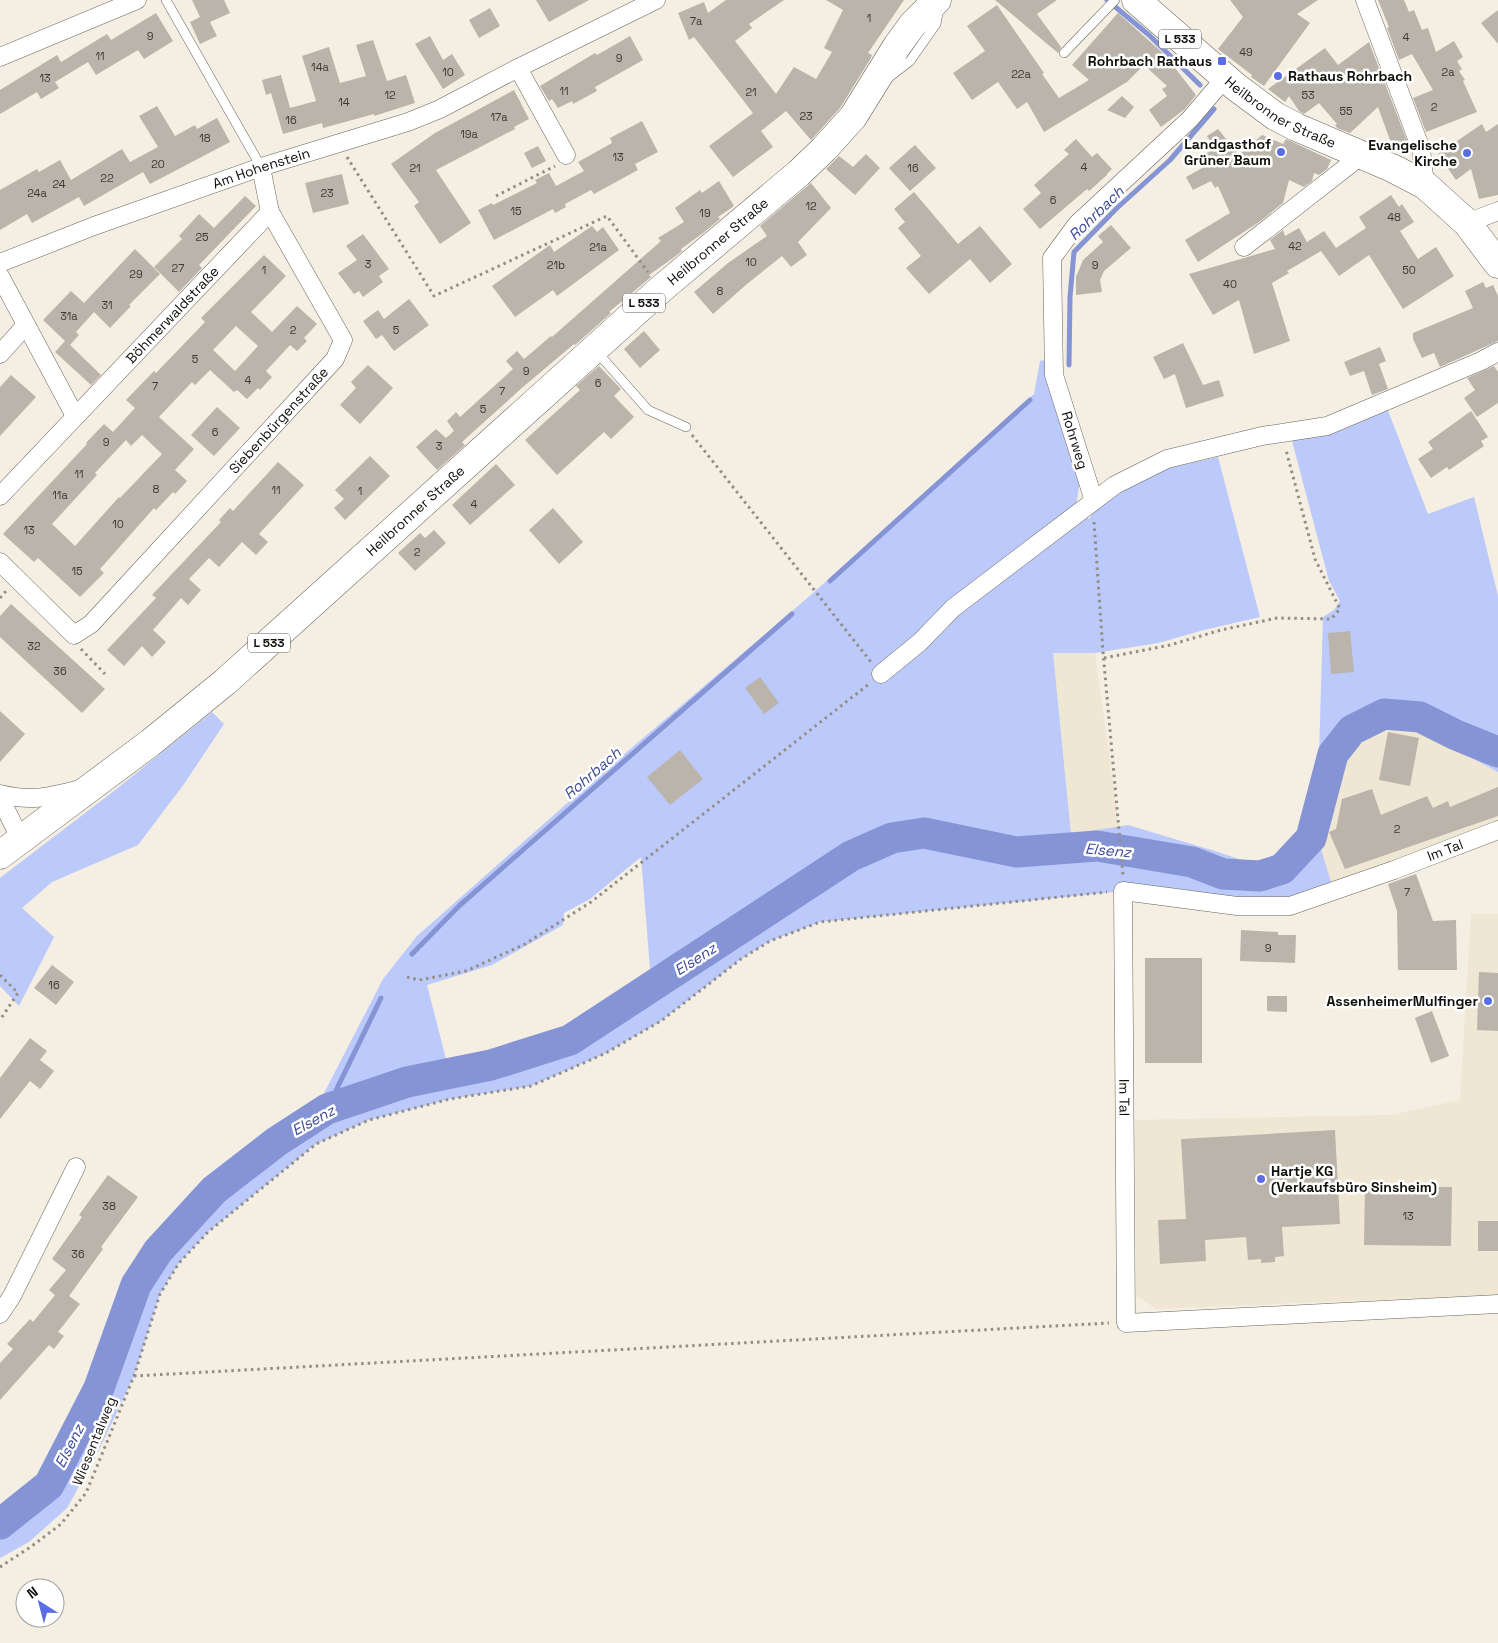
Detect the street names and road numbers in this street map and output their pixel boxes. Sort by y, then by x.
road number: L 533 [1159,30,1201,48]
street label: Heilbronner Straße [1221,72,1339,152]
street label: Am Hohenstein [210,144,312,192]
street label: Heilbronner Straße [663,194,772,289]
street label: Böhmerwaldstraße [122,262,223,367]
road number: L 533 [623,294,665,312]
street label: Siebenbürgenstraße [225,363,332,477]
street label: Rohrweg [1058,409,1092,471]
street label: Heilbronner Straße [362,461,468,560]
road number: L 533 [248,634,290,652]
street label: Im Tal [1424,835,1466,865]
street label: Im Tal [1115,1079,1134,1116]
street label: Wiesentalweg [68,1394,120,1488]

